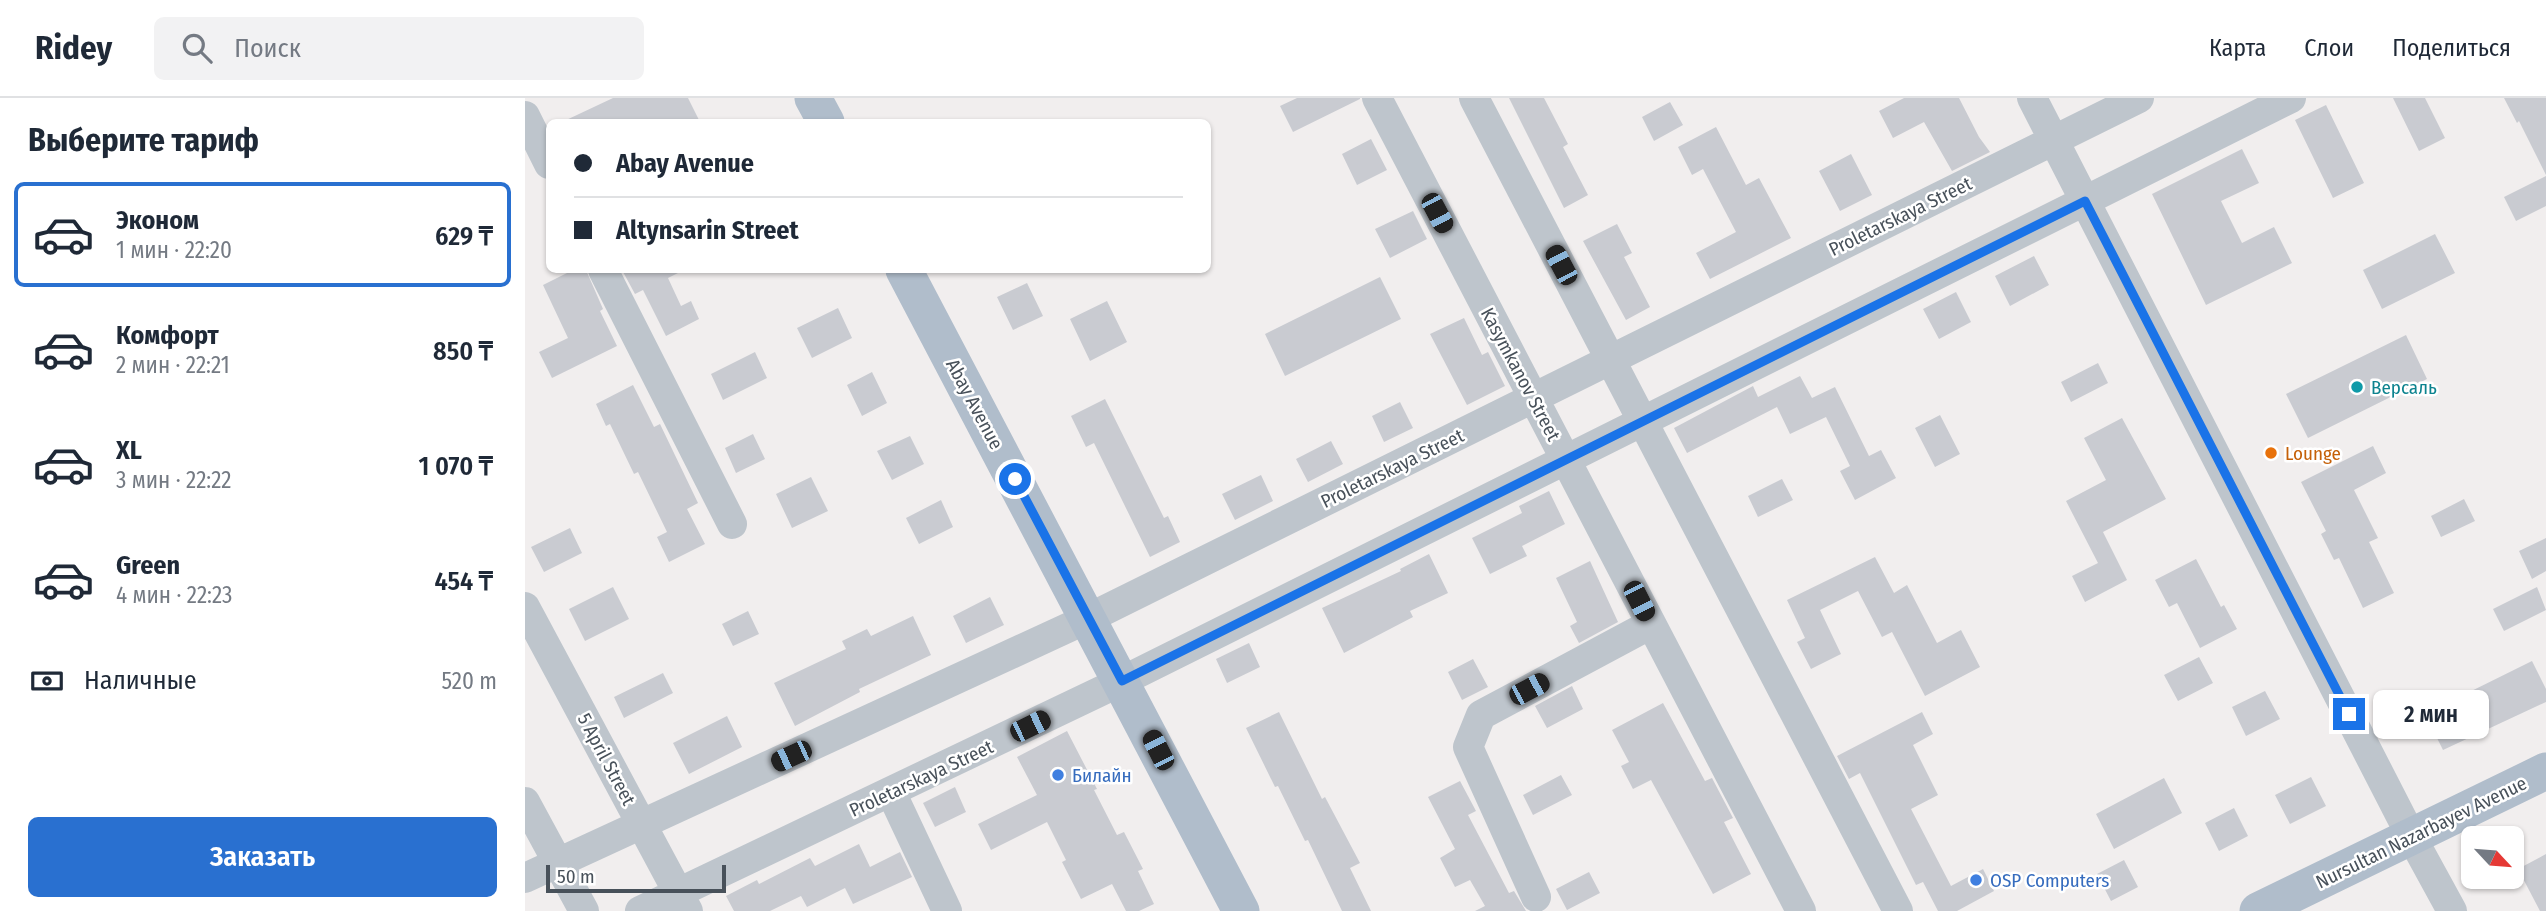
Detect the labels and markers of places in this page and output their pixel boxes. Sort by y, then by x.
place label: Версаль [2371,376,2437,399]
marker: Версаль [2349,379,2365,395]
place label: Lounge [2285,442,2341,465]
marker: Lounge [2263,445,2279,461]
place label: Билайн [1072,764,1132,787]
marker: Билайн [1050,767,1066,783]
place label: OSP Computers [1990,869,2109,892]
marker: OSP Computers [1968,872,1984,888]

